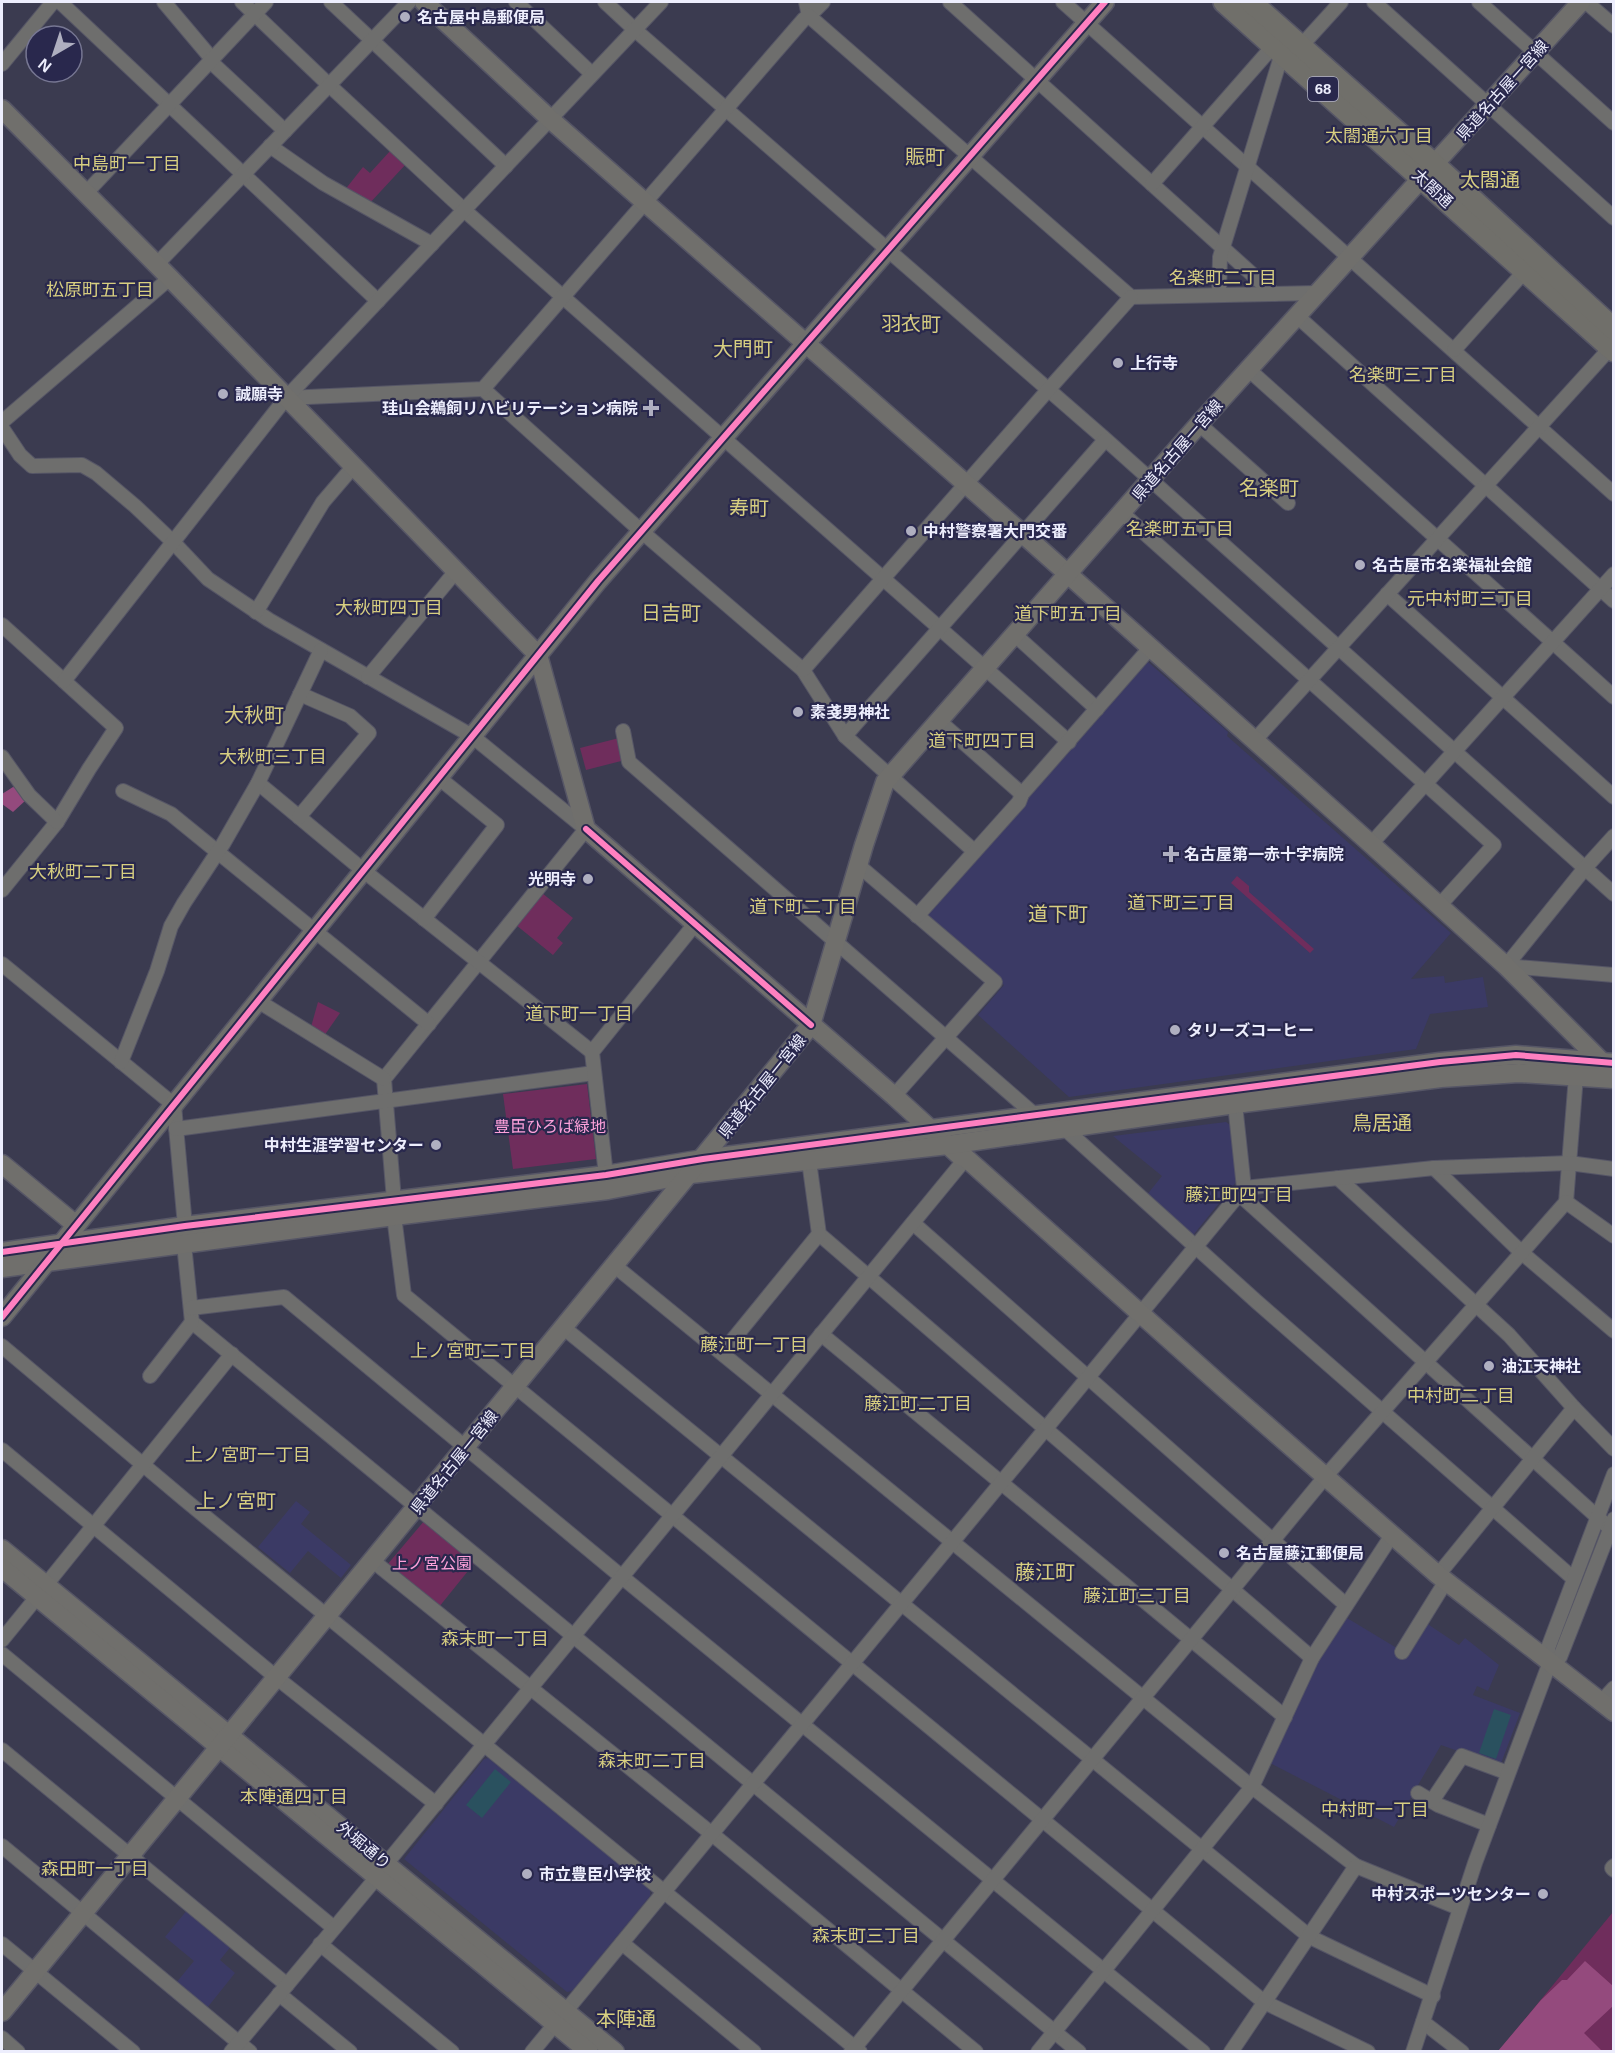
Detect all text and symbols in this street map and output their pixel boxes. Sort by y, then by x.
place label: 名古屋中島郵便局 [417,9,545,26]
marker: 名古屋中島郵便局 [398,10,412,24]
north arrow [24,24,84,84]
street label: 県道名古屋一宮線 [1453,37,1552,144]
text: N [35,55,55,76]
road number: 68 [1308,77,1338,101]
district label: 太閤通六丁目 [1325,126,1433,146]
district label: 賑町 [905,146,945,168]
district label: 中島町一丁目 [73,154,181,174]
street label: 太閤通 [1409,166,1456,211]
district label: 太閤通 [1460,169,1520,191]
district label: 名楽町二丁目 [1169,268,1277,288]
district label: 松原町五丁目 [46,280,154,300]
district label: 羽衣町 [881,313,941,335]
district label: 大門町 [713,338,773,360]
place label: 上行寺 [1130,355,1178,372]
marker: 上行寺 [1111,356,1125,370]
district label: 名楽町三丁目 [1349,365,1457,385]
place label: 誠願寺 [235,386,283,403]
marker: 誠願寺 [216,387,230,401]
street label: 県道名古屋一宮線 [1129,396,1226,504]
marker: 珪山会鵜飼リハビリテーション病院 [642,399,660,417]
place label: 珪山会鵜飼リハビリテーション病院 [382,400,638,417]
district label: 名楽町 [1239,477,1299,499]
district label: 寿町 [729,497,769,519]
district label: 名楽町五丁目 [1126,519,1234,539]
place label: 中村警察署大門交番 [923,522,1067,540]
marker: 中村警察署大門交番 [904,524,918,538]
place label: 名古屋市名楽福祉会館 [1372,557,1532,574]
marker: 名古屋市名楽福祉会館 [1353,558,1367,572]
district label: 元中村町三丁目 [1407,589,1533,609]
district label: 大秋町四丁目 [335,598,443,618]
district label: 日吉町 [641,602,701,624]
district label: 道下町五丁目 [1014,604,1122,624]
place label: 素戔男神社 [810,703,890,721]
district label: 大秋町 [224,704,284,726]
marker: 素戔男神社 [791,705,805,719]
district label: 道下町四丁目 [928,731,1036,751]
district label: 大秋町三丁目 [219,747,327,767]
marker: 名古屋第一赤十字病院 [1162,845,1180,863]
place label: 名古屋第一赤十字病院 [1184,846,1344,863]
district label: 大秋町二丁目 [29,862,137,882]
place label: 光明寺 [528,871,576,888]
marker: 光明寺 [581,872,595,886]
district label: 道下町三丁目 [1127,893,1235,913]
district label: 道下町二丁目 [749,897,857,917]
district label: 道下町 [1028,903,1088,925]
district label: 道下町一丁目 [525,1004,633,1024]
place label: タリーズコーヒー [1187,1022,1314,1039]
marker: タリーズコーヒー [1168,1023,1182,1037]
street label: 県道名古屋一宮線 [716,1031,809,1141]
district label: 鳥居通 [1352,1112,1412,1134]
park label: 豊臣ひろば緑地 [494,1118,606,1135]
place label: 中村生涯学習センター [264,1136,424,1154]
marker: 中村生涯学習センター [429,1138,443,1152]
district label: 藤江町四丁目 [1185,1185,1293,1205]
district label: 藤江町一丁目 [700,1335,808,1355]
district label: 上ノ宮町二丁目 [410,1341,536,1361]
place label: 油江天神社 [1501,1357,1581,1375]
marker: 油江天神社 [1482,1359,1496,1373]
district label: 中村町二丁目 [1407,1386,1515,1406]
district label: 藤江町二丁目 [864,1394,972,1414]
street label: 県道名古屋一宮線 [408,1407,501,1517]
district label: 上ノ宮町一丁目 [185,1445,311,1465]
district label: 上ノ宮町 [196,1490,276,1512]
place label: 名古屋藤江郵便局 [1236,1545,1364,1562]
marker: 名古屋藤江郵便局 [1217,1546,1231,1560]
park label: 上ノ宮公園 [392,1555,472,1572]
district label: 藤江町 [1015,1561,1075,1583]
district label: 藤江町三丁目 [1083,1586,1191,1606]
district label: 森末町一丁目 [441,1629,549,1649]
district label: 森末町二丁目 [598,1751,706,1771]
district label: 本陣通四丁目 [240,1787,348,1807]
district label: 中村町一丁目 [1321,1800,1429,1820]
street label: 外堀通り [334,1818,394,1872]
district label: 森田町一丁目 [41,1859,149,1879]
place label: 市立豊臣小学校 [539,1866,651,1883]
marker: 市立豊臣小学校 [520,1867,534,1881]
place label: 中村スポーツセンター [1371,1885,1531,1903]
marker: 中村スポーツセンター [1536,1887,1550,1901]
district label: 森末町三丁目 [812,1926,920,1946]
district label: 本陣通 [596,2008,656,2030]

